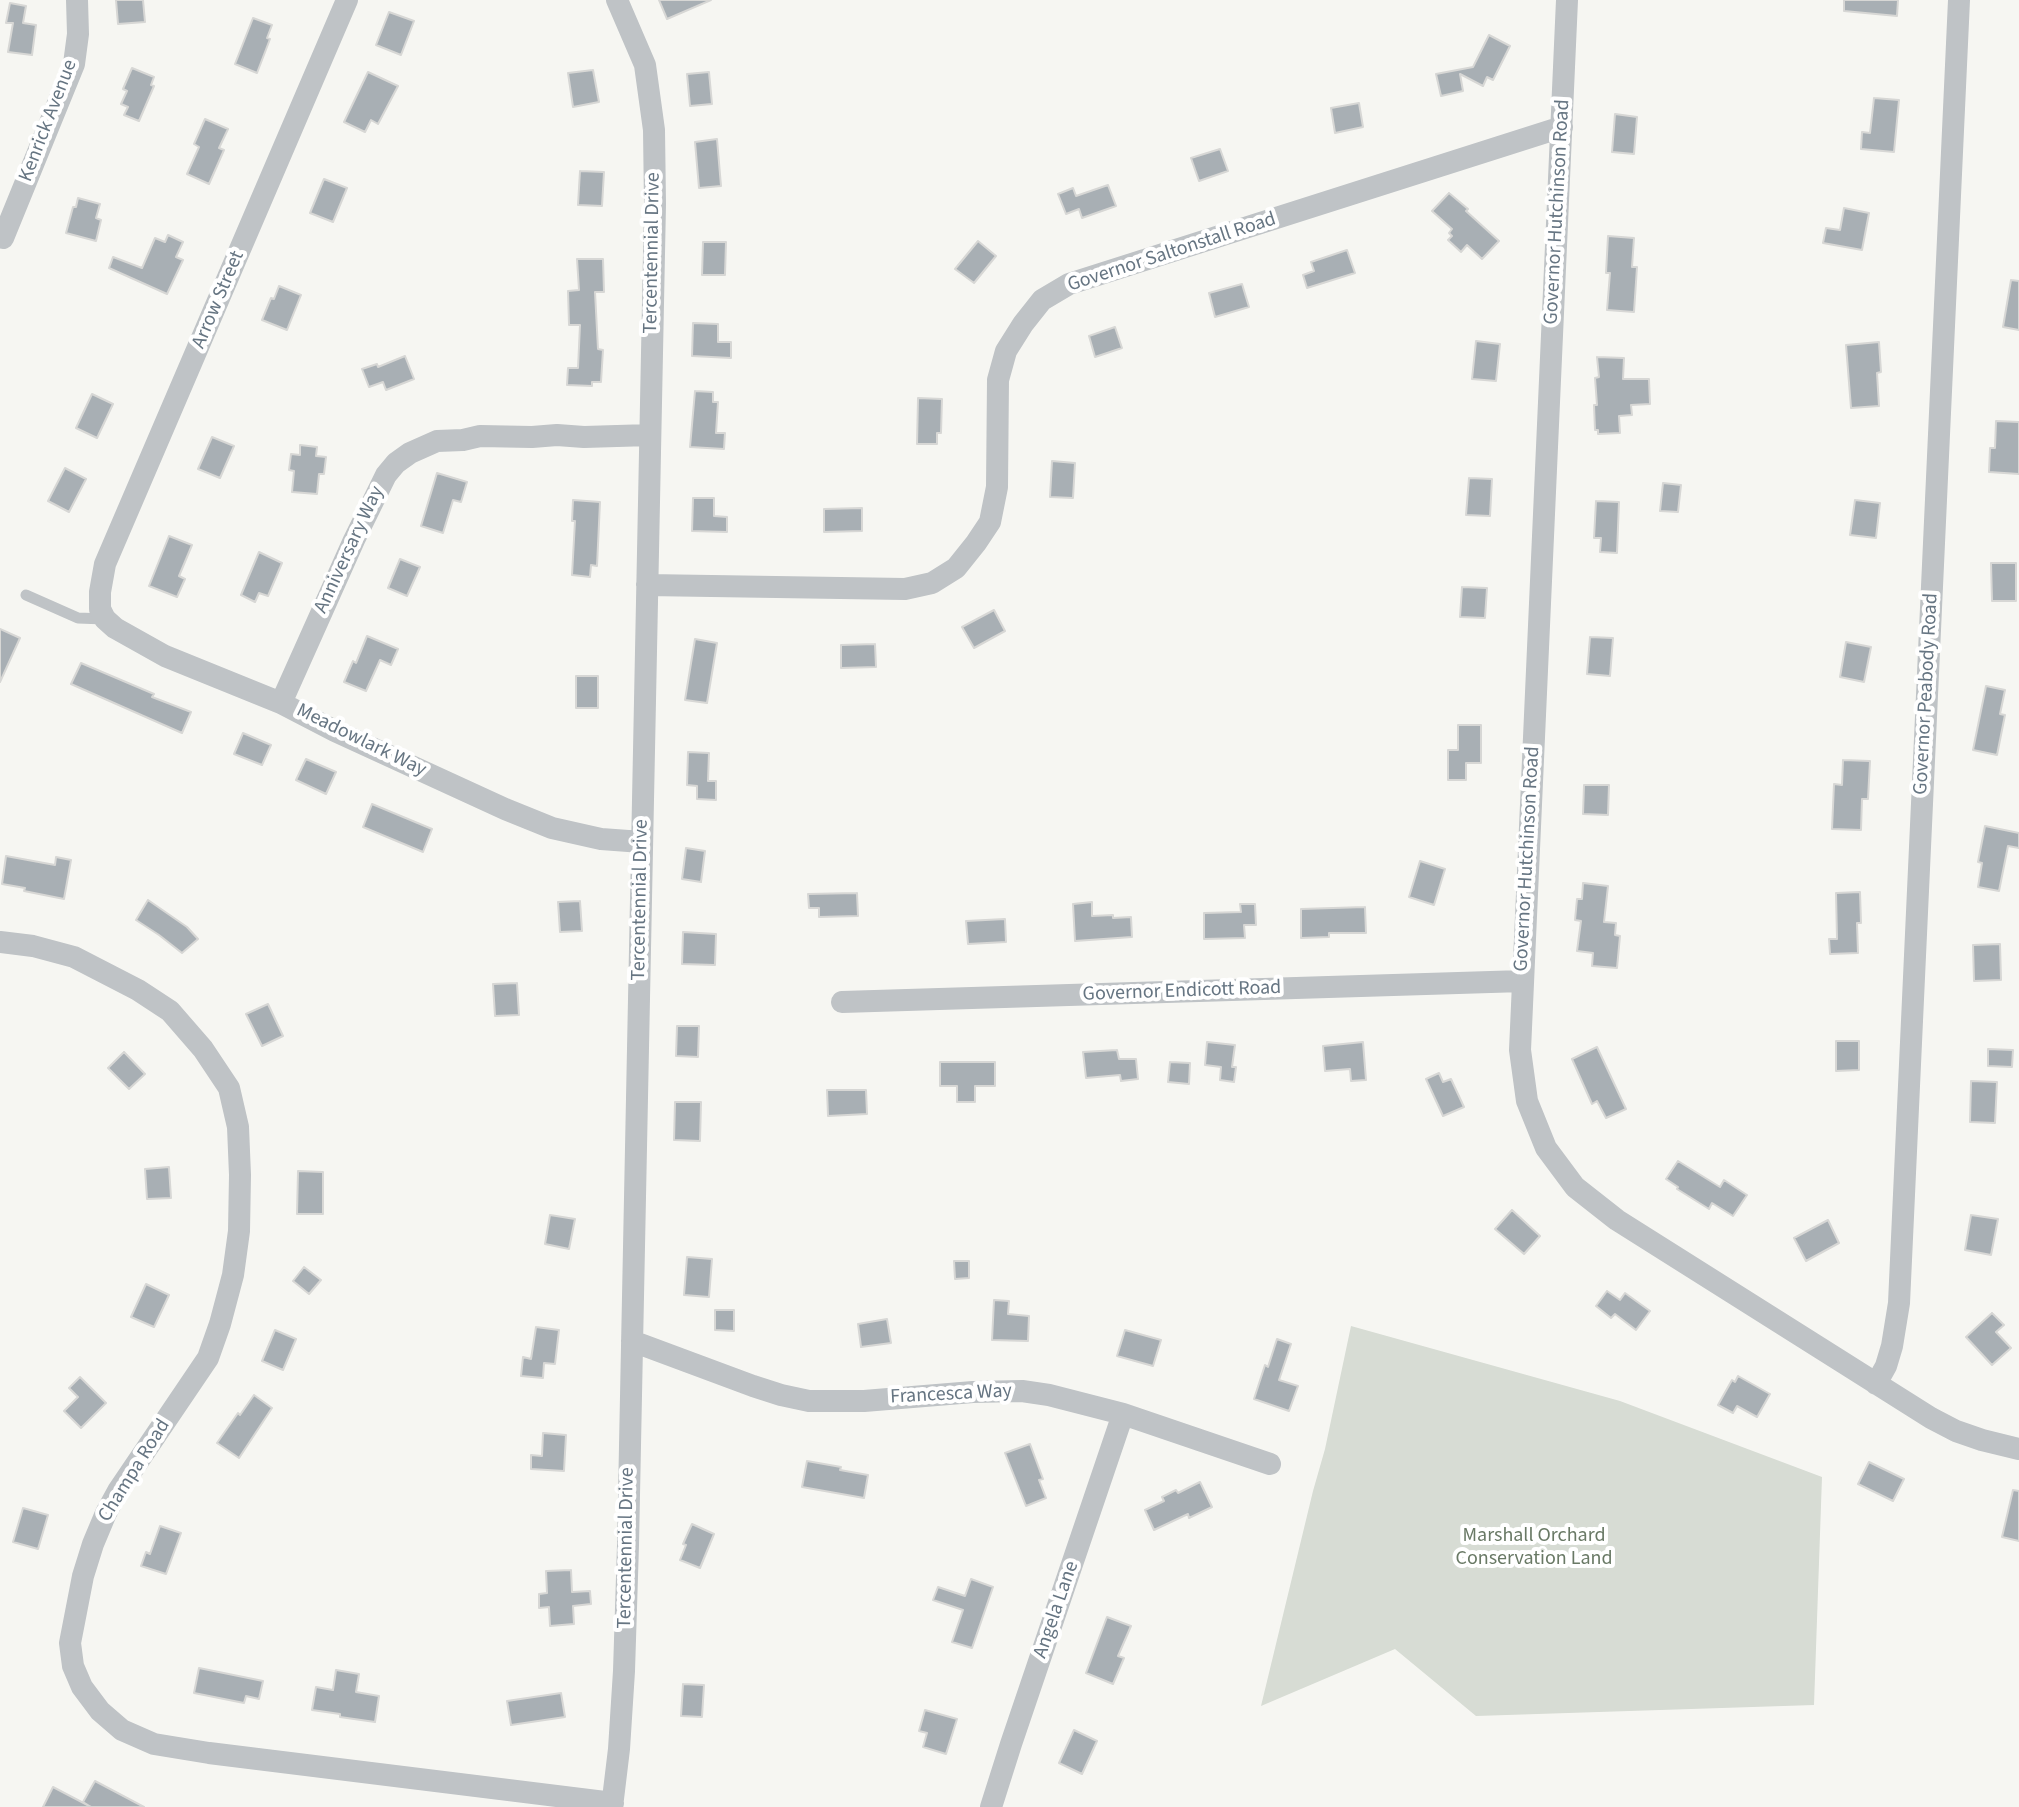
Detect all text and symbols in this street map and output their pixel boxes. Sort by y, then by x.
street label: Kenrick Avenue [15,57,83,185]
street label: Governor Hutchinson Road [1540,99,1576,325]
street label: Tercentennial Drive [640,172,666,334]
street label: Governor Saltonstall Road [1065,208,1279,298]
street label: Arrow Street [188,248,250,352]
street label: Anniversary Way [310,482,390,618]
street label: Governor Peabody Road [1910,593,1944,795]
street label: Meadowlark Way [292,699,430,783]
street label: Governor Hutchinson Road [1510,746,1546,972]
street label: Tercentennial Drive [628,819,654,981]
street label: Governor Endicott Road [1082,977,1282,1007]
street label: Francesca Way [890,1380,1012,1410]
street label: Champa Road [94,1415,176,1527]
street label: Tercentennial Drive [614,1467,640,1629]
park label: Marshall Orchard Conservation Land [1456,1525,1612,1572]
street label: Angela Lane [1029,1558,1085,1662]

